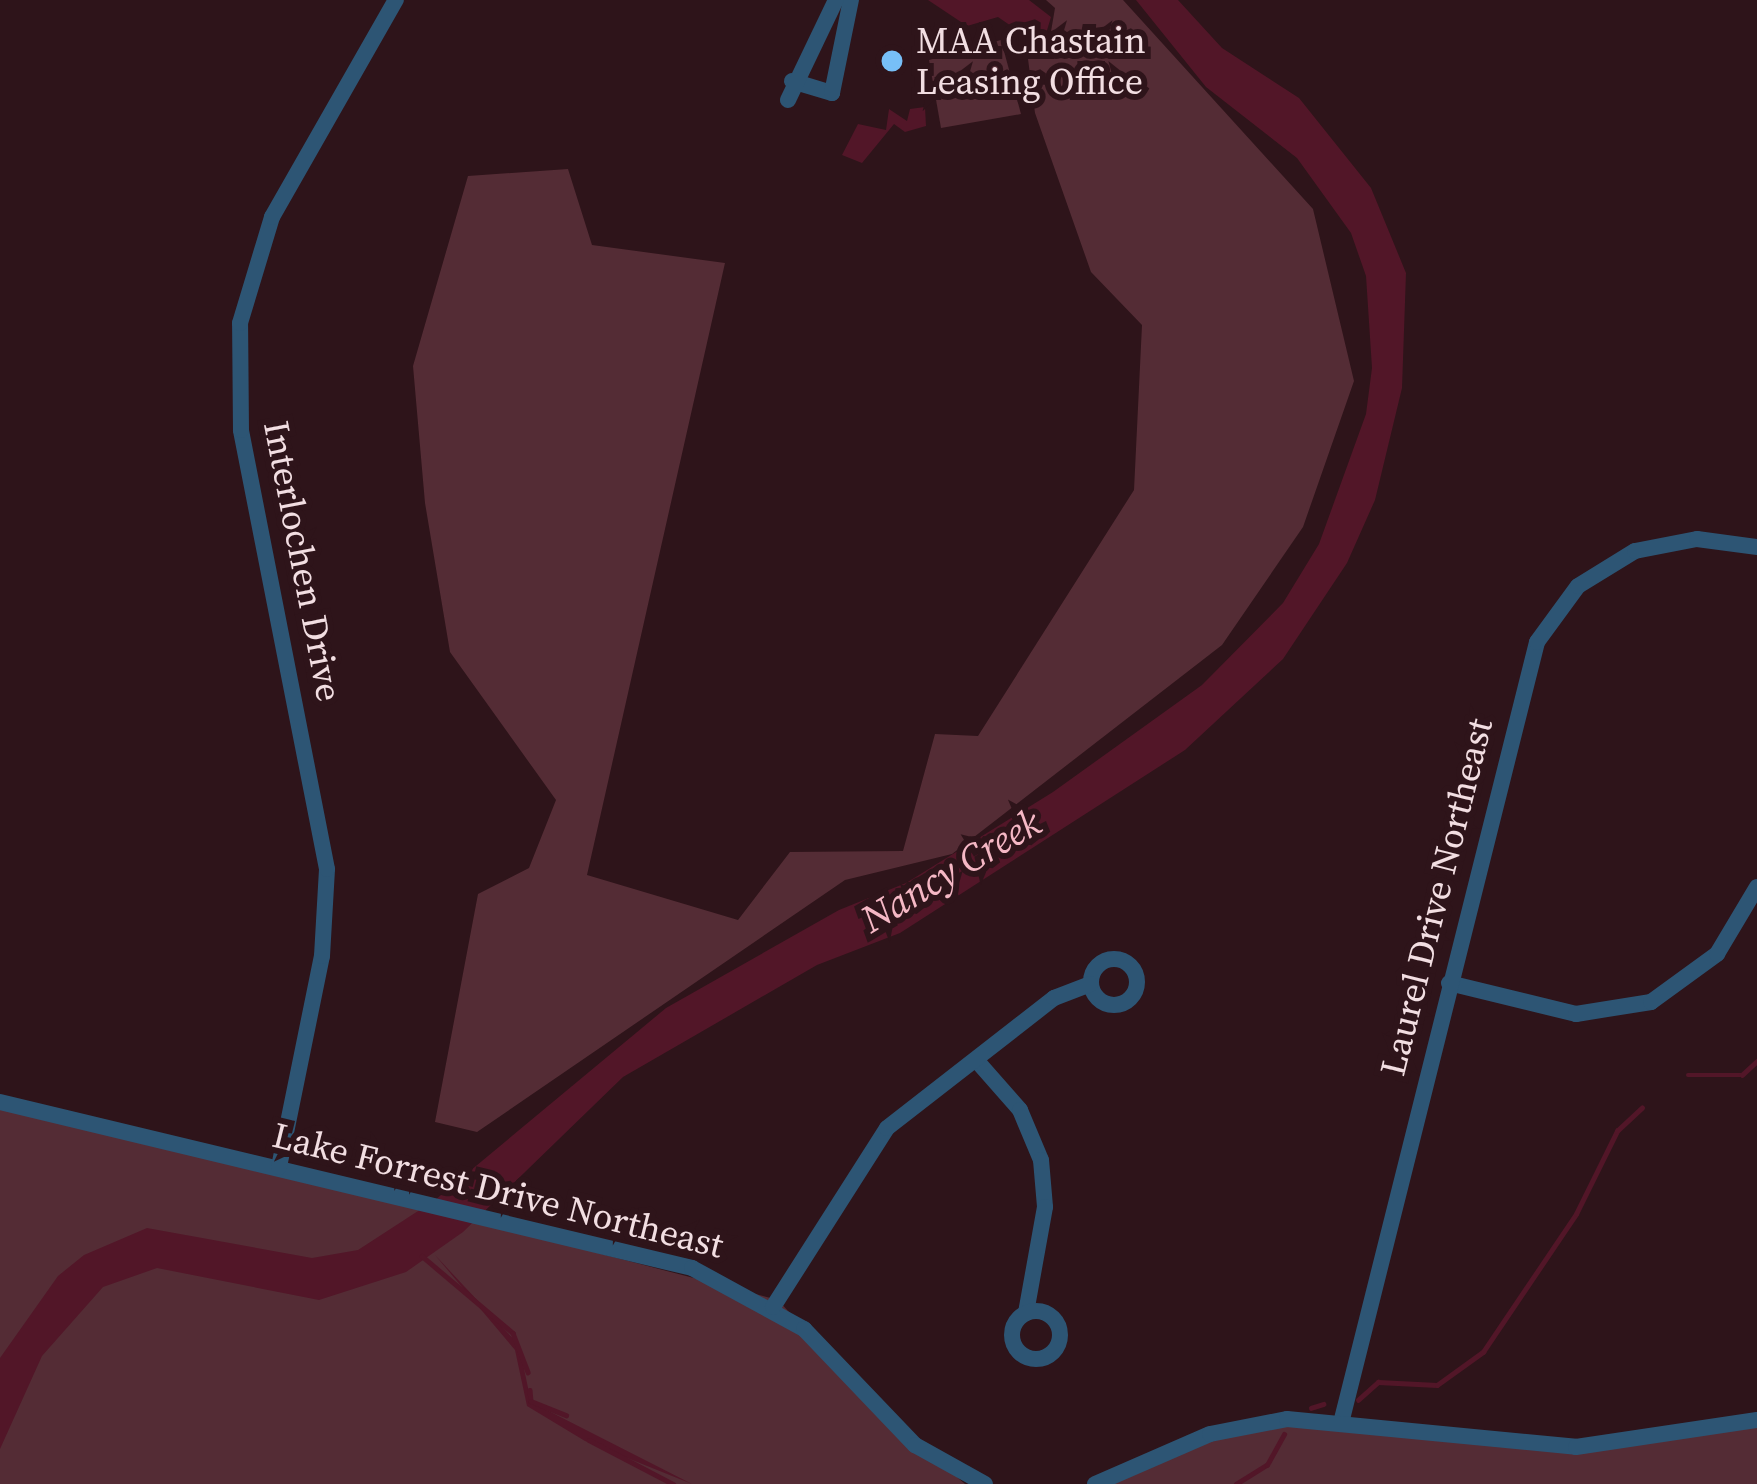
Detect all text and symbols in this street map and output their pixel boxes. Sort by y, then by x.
place label: MAA Chastain Leasing Office [916,18,1146,103]
marker: MAA Chastain Leasing Office [879,48,905,74]
street label: Interlochen Drive [255,417,351,705]
street label: Laurel Drive Northeast [1371,714,1501,1080]
water label: Nancy Creek [853,799,1049,943]
street label: Lake Forrest Drive Northeast [268,1113,728,1267]

